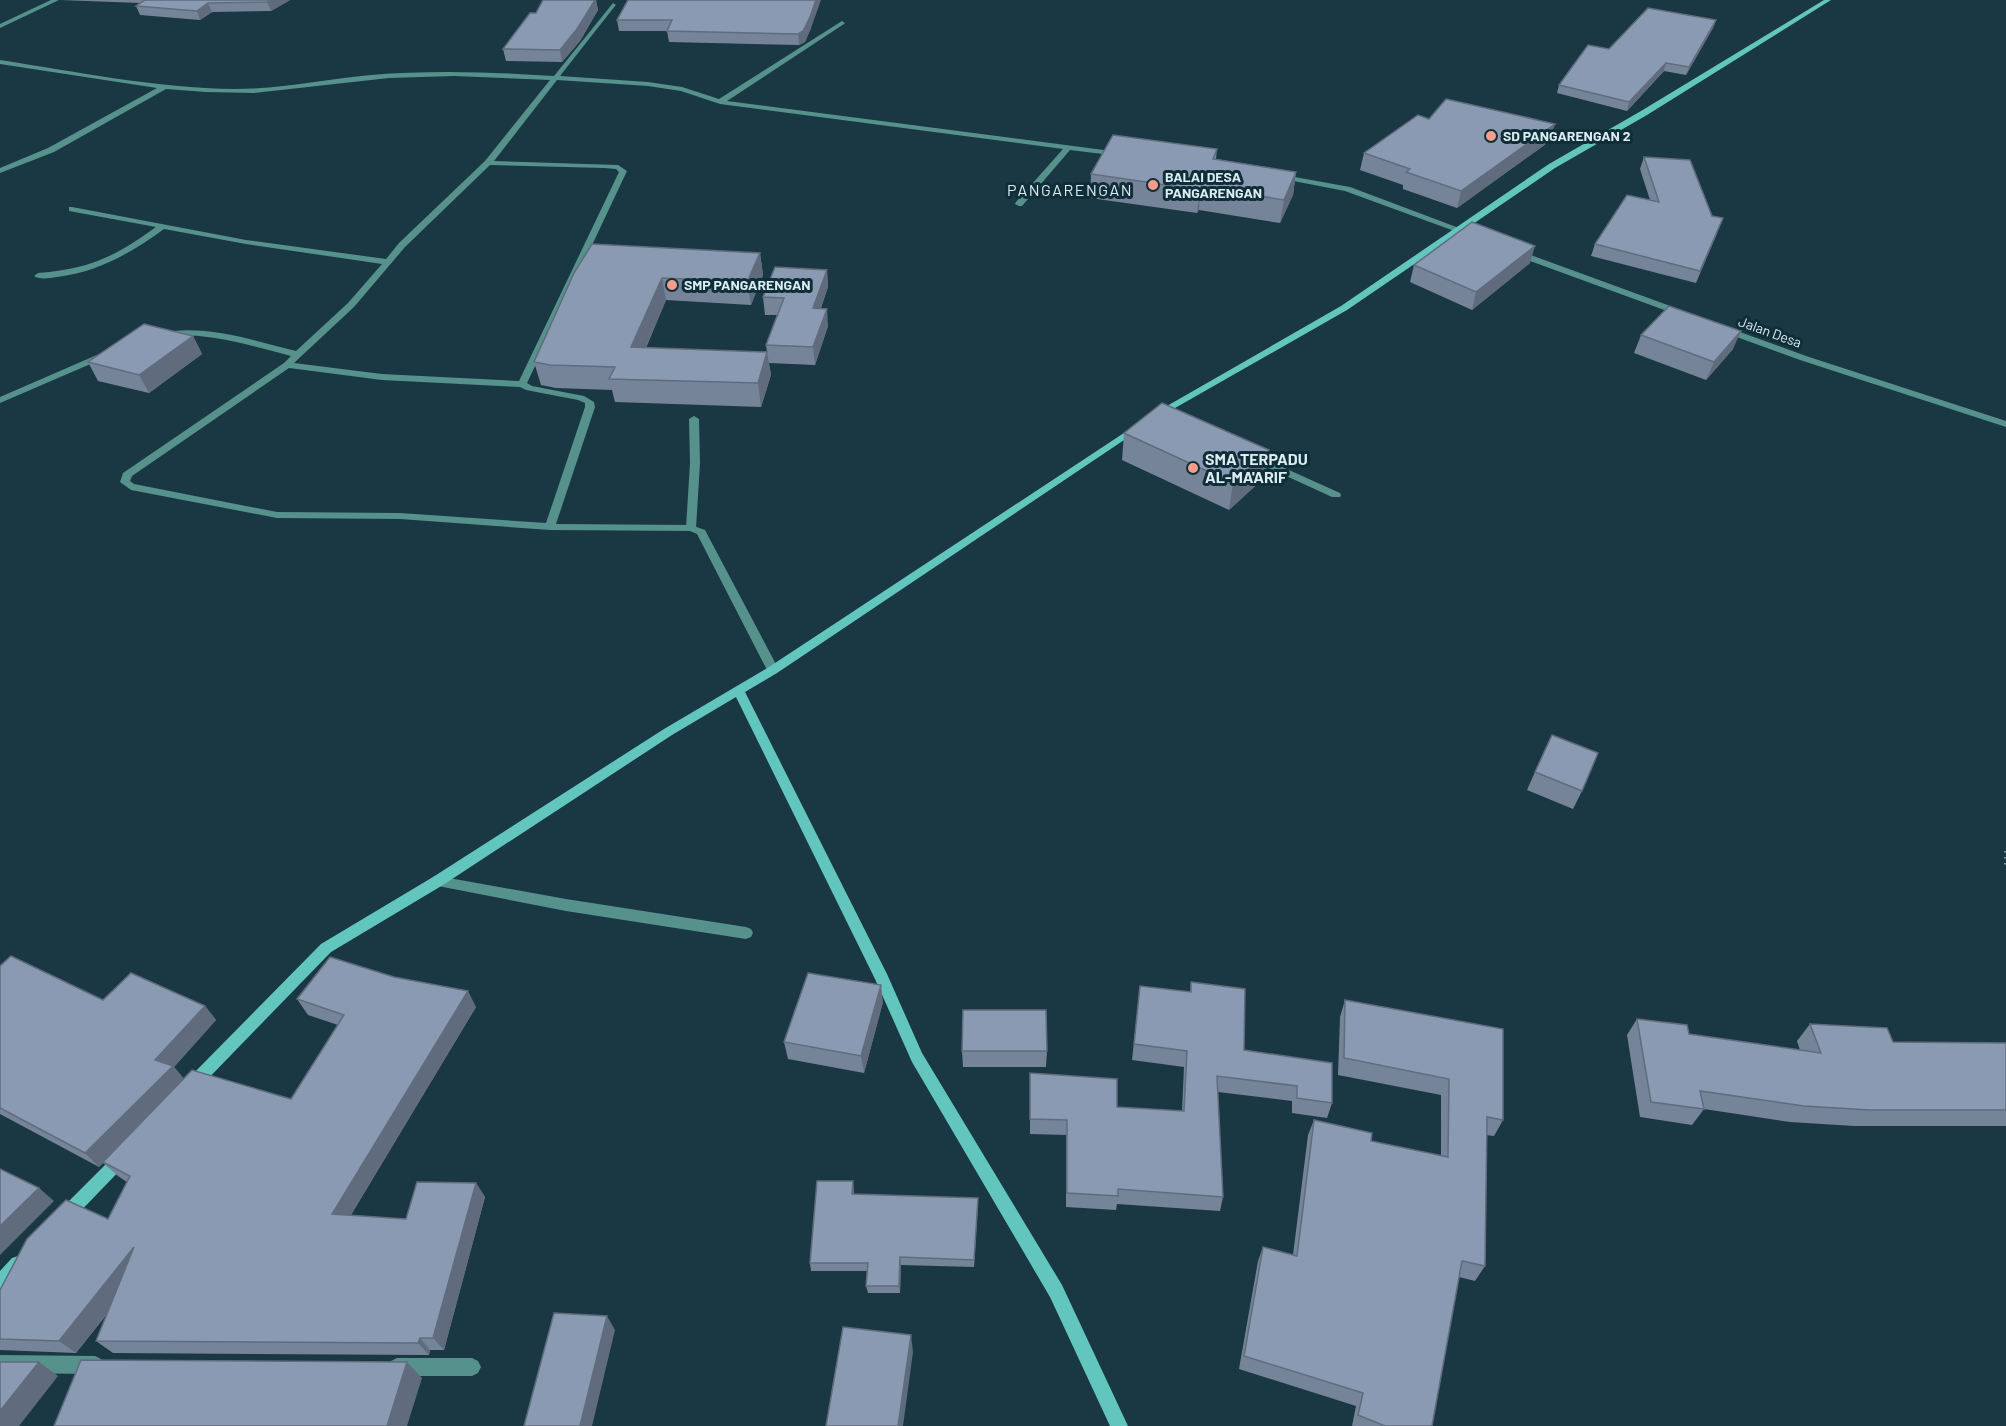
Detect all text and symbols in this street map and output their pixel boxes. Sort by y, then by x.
place label: SD PANGARENGAN 2 [1503,127,1631,144]
marker: SD PANGARENGAN 2 [1484,129,1498,143]
place label: BALAI DESA PANGARENGAN [1165,168,1262,201]
marker: BALAI DESA PANGARENGAN [1146,178,1160,192]
district label: PANGARENGAN [1007,180,1133,199]
place label: SMP PANGARENGAN [684,276,811,293]
marker: SMP PANGARENGAN [665,278,679,292]
street label: Jalan Desa [1736,312,1804,351]
place label: SMA TERPADU AL-MA'ARIF [1205,449,1308,486]
marker: SMA TERPADU AL-MA'ARIF [1186,461,1200,475]

